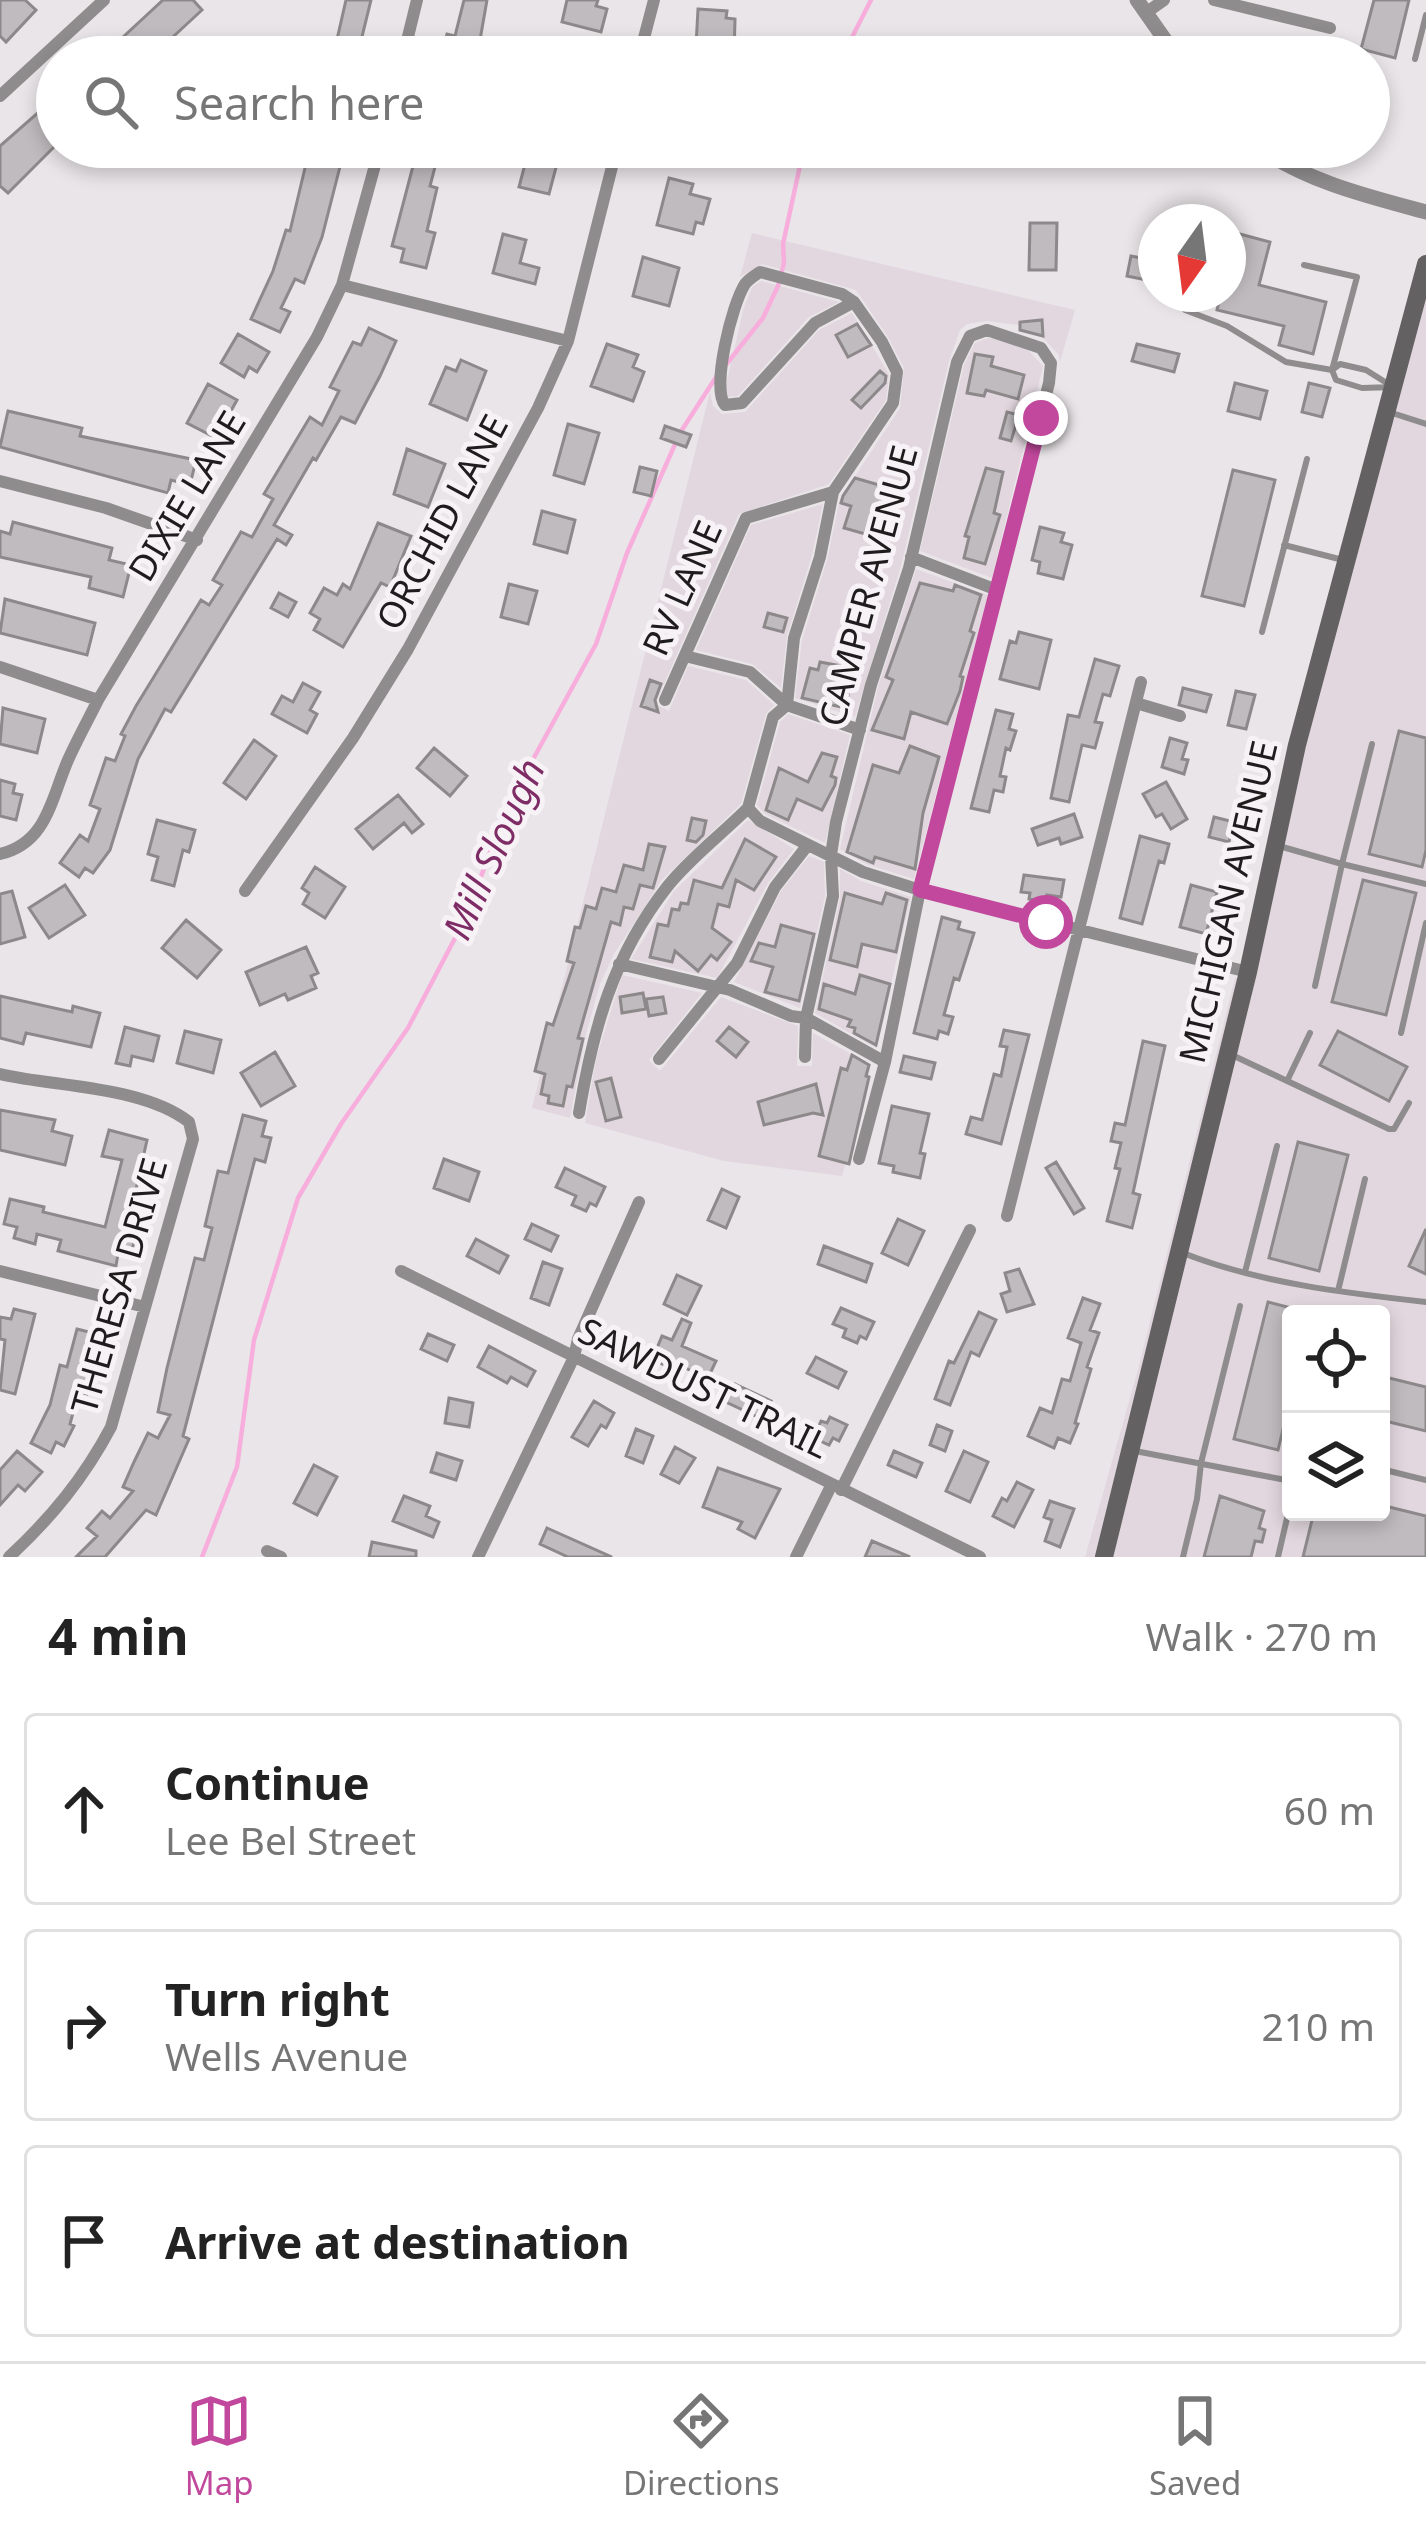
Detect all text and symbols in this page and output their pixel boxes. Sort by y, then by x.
search box [36,36,1390,168]
icon: search [78,69,144,135]
text: Search here [174,72,424,133]
north arrow [1138,204,1246,312]
route end [1014,391,1068,445]
street label: DIXIE LANE [117,402,257,590]
street label: ORCHID LANE [364,406,519,638]
street label: CAMPER AVENUE [806,440,929,732]
street label: RV LANE [630,513,733,663]
street label: MICHIGAN AVENUE [1167,736,1288,1068]
water label: Mill Slough [429,750,556,947]
route start [1019,895,1073,949]
street label: THERESA DRIVE [59,1152,178,1419]
map controls [1282,1305,1390,1521]
button: locate [1282,1305,1390,1413]
street label: SAWDUST TRAIL [571,1306,838,1469]
button: layers [1282,1413,1390,1521]
text: 4 min [48,1600,189,1670]
text: Walk · 270 m [1145,1609,1378,1662]
text: Continue [165,1752,370,1813]
icon: ahead [51,1776,117,1842]
text: 60 m [1284,1783,1375,1836]
text: Lee Bel Street [165,1813,416,1866]
text: Turn right [165,1968,390,2029]
icon: right [51,1992,117,2058]
text: 210 m [1261,1999,1375,2052]
text: Wells Avenue [165,2029,408,2082]
icon: arrive [51,2208,117,2274]
text: Arrive at destination [165,2211,630,2272]
tab: Map [185,2388,253,2505]
tab: Directions [623,2388,780,2505]
tab: Saved [1149,2388,1241,2505]

